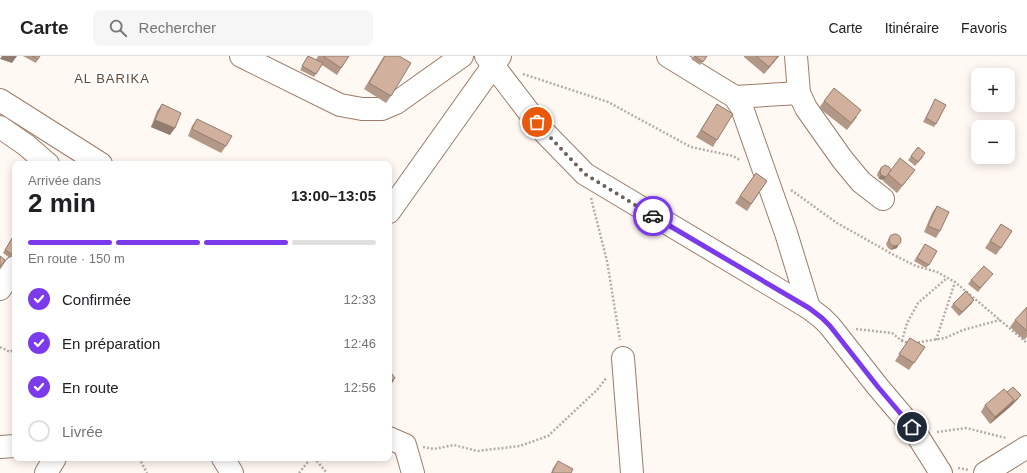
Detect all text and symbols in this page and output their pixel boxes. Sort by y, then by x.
search box [93,10,373,46]
text: Carte [20,17,69,38]
icon: search [107,17,129,39]
text: Rechercher [139,19,216,36]
text: Carte [828,20,863,36]
text: Itinéraire [885,20,939,36]
text: Favoris [961,20,1007,36]
map controls [971,68,1015,164]
button: + [971,68,1015,112]
district label: AL BARIKA [74,71,150,86]
pin [520,105,554,139]
icon: bag [526,111,548,133]
button: − [971,120,1015,164]
text: Arrivée dans [28,173,101,188]
text: 13:00–13:05 [291,187,376,204]
text: 2 min [28,188,96,218]
courier [633,196,673,236]
icon: car [642,205,664,227]
text: En route · 150 m [28,251,125,266]
icon: check [28,288,50,310]
text: Confirmée [62,291,131,308]
text: 12:33 [343,292,376,307]
icon: check [28,332,50,354]
text: En préparation [62,335,160,352]
text: 12:46 [343,336,376,351]
icon: check [28,376,50,398]
text: En route [62,379,119,396]
text: 12:56 [343,380,376,395]
pin [895,410,929,444]
icon: home [901,416,923,438]
text: Livrée [62,423,103,440]

